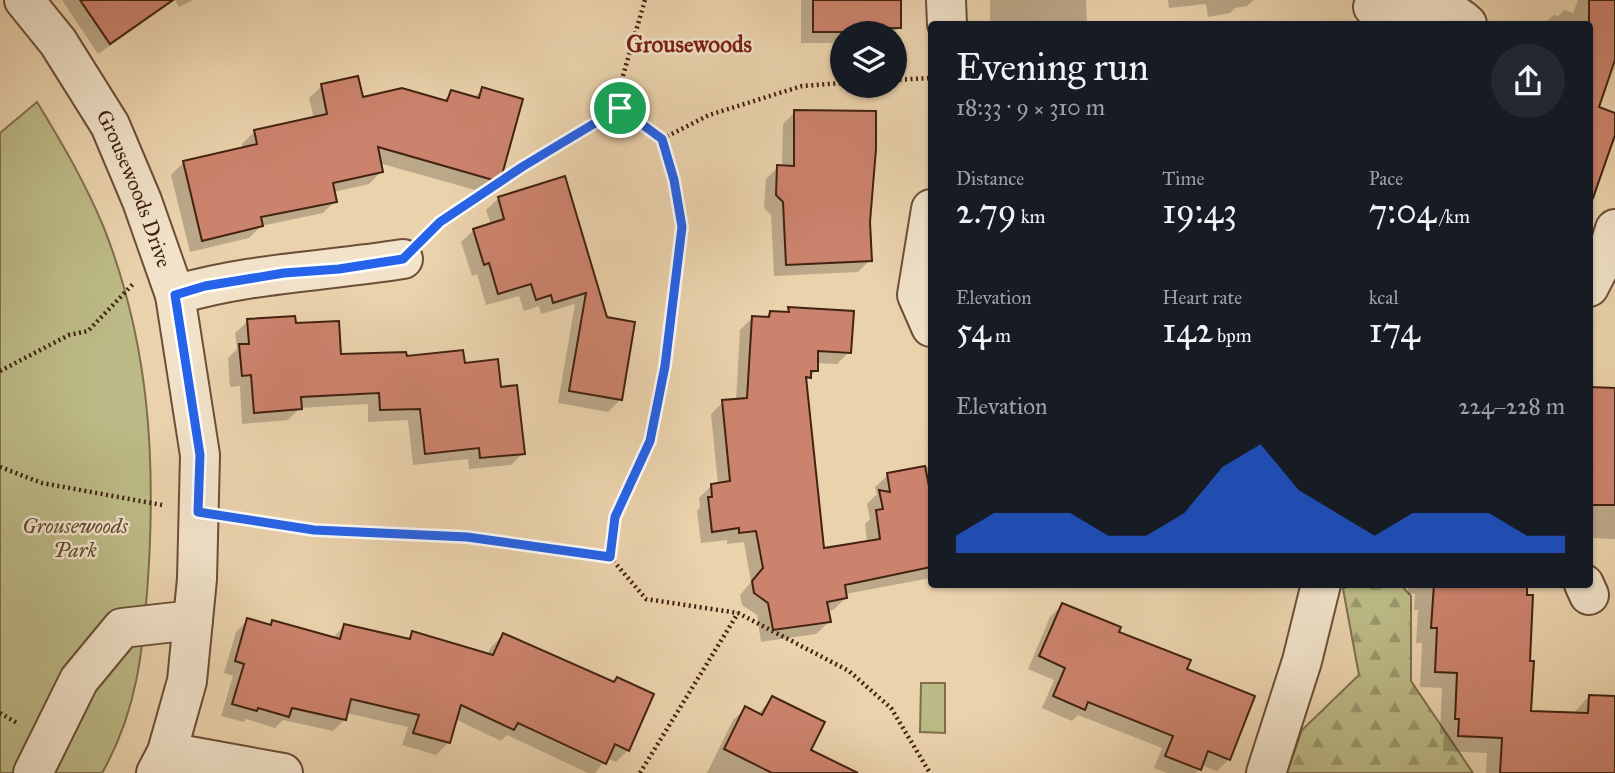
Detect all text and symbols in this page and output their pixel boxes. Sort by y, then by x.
map controls [830,21,907,98]
button: layers [830,21,907,98]
district label: Grousewoods [626,30,752,58]
text: Evening run [956,44,1149,90]
button: share [1491,44,1565,118]
pin [590,78,650,138]
icon: arrive [601,89,639,127]
text: 18:33 · 9 × 310 m [956,93,1105,121]
street label: Grousewoods Drive [91,105,177,271]
text: Distance [956,167,1024,190]
text: Time [1162,167,1204,190]
text: Pace [1369,167,1403,190]
text: 2.79 [956,190,1017,233]
text: 19:43 [1162,190,1237,233]
text: 7:04 [1369,190,1436,233]
text: km [1017,205,1046,228]
text: /km [1436,205,1470,228]
text: Elevation [956,286,1031,309]
text: Heart rate [1162,286,1242,309]
text: kcal [1369,286,1399,309]
text: 54 [956,309,991,352]
text: 142 [1162,309,1213,352]
text: 174 [1369,309,1420,352]
text: m [991,324,1011,347]
text: bpm [1213,324,1252,347]
text: Elevation [956,392,1047,420]
text: 224–228 m [1458,392,1565,420]
park label: Grousewoods Park [22,513,129,563]

